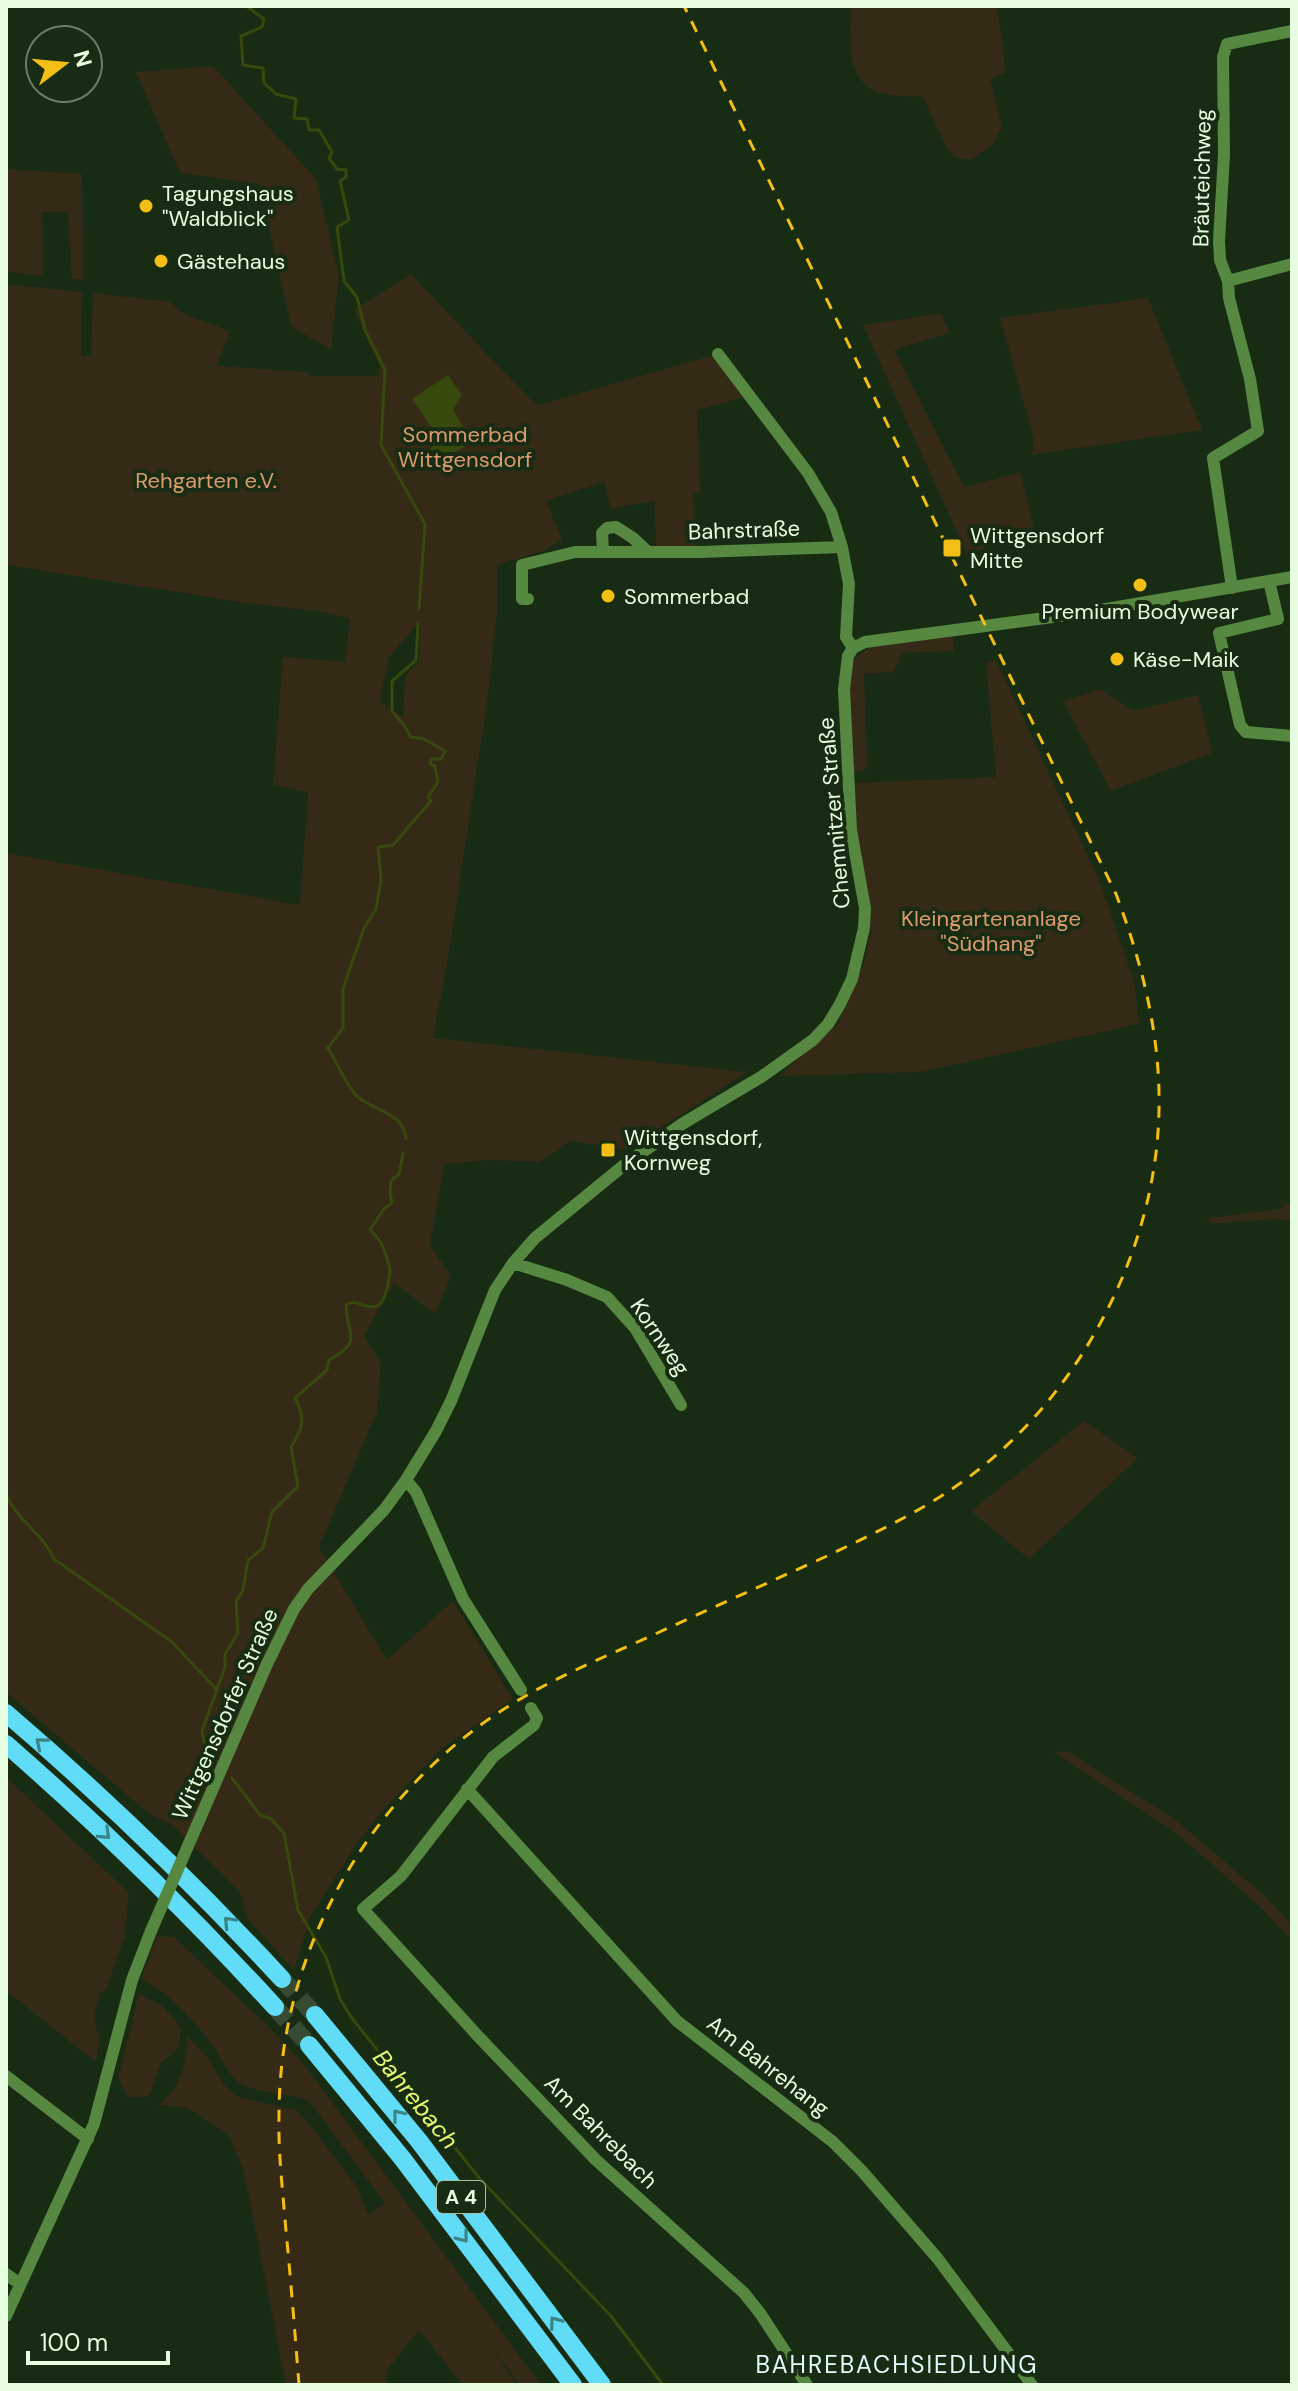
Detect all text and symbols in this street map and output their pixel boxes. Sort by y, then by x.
north arrow [24,24,104,104]
text: N [67,47,99,70]
street label: Bräuteichweg [1186,109,1218,247]
place label: Tagungshaus "Waldblick" [162,179,294,233]
marker: Tagungshaus "Waldblick" [137,197,155,215]
place label: Gästehaus [177,247,285,276]
marker: Gästehaus [152,252,170,270]
park label: Sommerbad Wittgensdorf [398,420,532,474]
park label: Rehgarten e.V. [135,466,277,495]
street label: Bahrstraße [688,514,800,546]
place label: Wittgensdorf Mitte [970,521,1104,575]
marker: Wittgensdorf Mitte [941,537,963,559]
marker: Premium Bodywear [1131,576,1149,594]
place label: Sommerbad [624,582,749,611]
marker: Sommerbad [599,587,617,605]
place label: Premium Bodywear [1041,597,1239,626]
place label: Käse-Maik [1133,645,1240,674]
marker: Käse-Maik [1108,650,1126,668]
street label: Chemnitzer Straße [811,716,857,910]
park label: Kleingartenanlage "Südhang" [901,904,1081,958]
place label: Wittgensdorf, Kornweg [624,1123,762,1177]
marker: Wittgensdorf, Kornweg [599,1141,617,1159]
street label: Kornweg [624,1293,696,1381]
street label: Wittgensdorfer Straße [165,1604,285,1824]
one-way arrow [35,1738,50,1753]
one-way arrow [96,1824,110,1839]
one-way arrow [224,1917,238,1931]
street label: Am Bahrehang [701,2009,835,2123]
water label: Bahrebach [366,2043,466,2155]
street label: Am Bahrebach [538,2069,664,2195]
one-way arrow [393,2110,408,2125]
road number: A 4 [437,2181,485,2213]
one-way arrow [453,2228,467,2242]
scale bar [28,2315,168,2365]
one-way arrow [551,2317,565,2331]
text: 100 m [40,2327,108,2358]
district label: BAHREBACHSIEDLUNG [755,2349,1039,2380]

